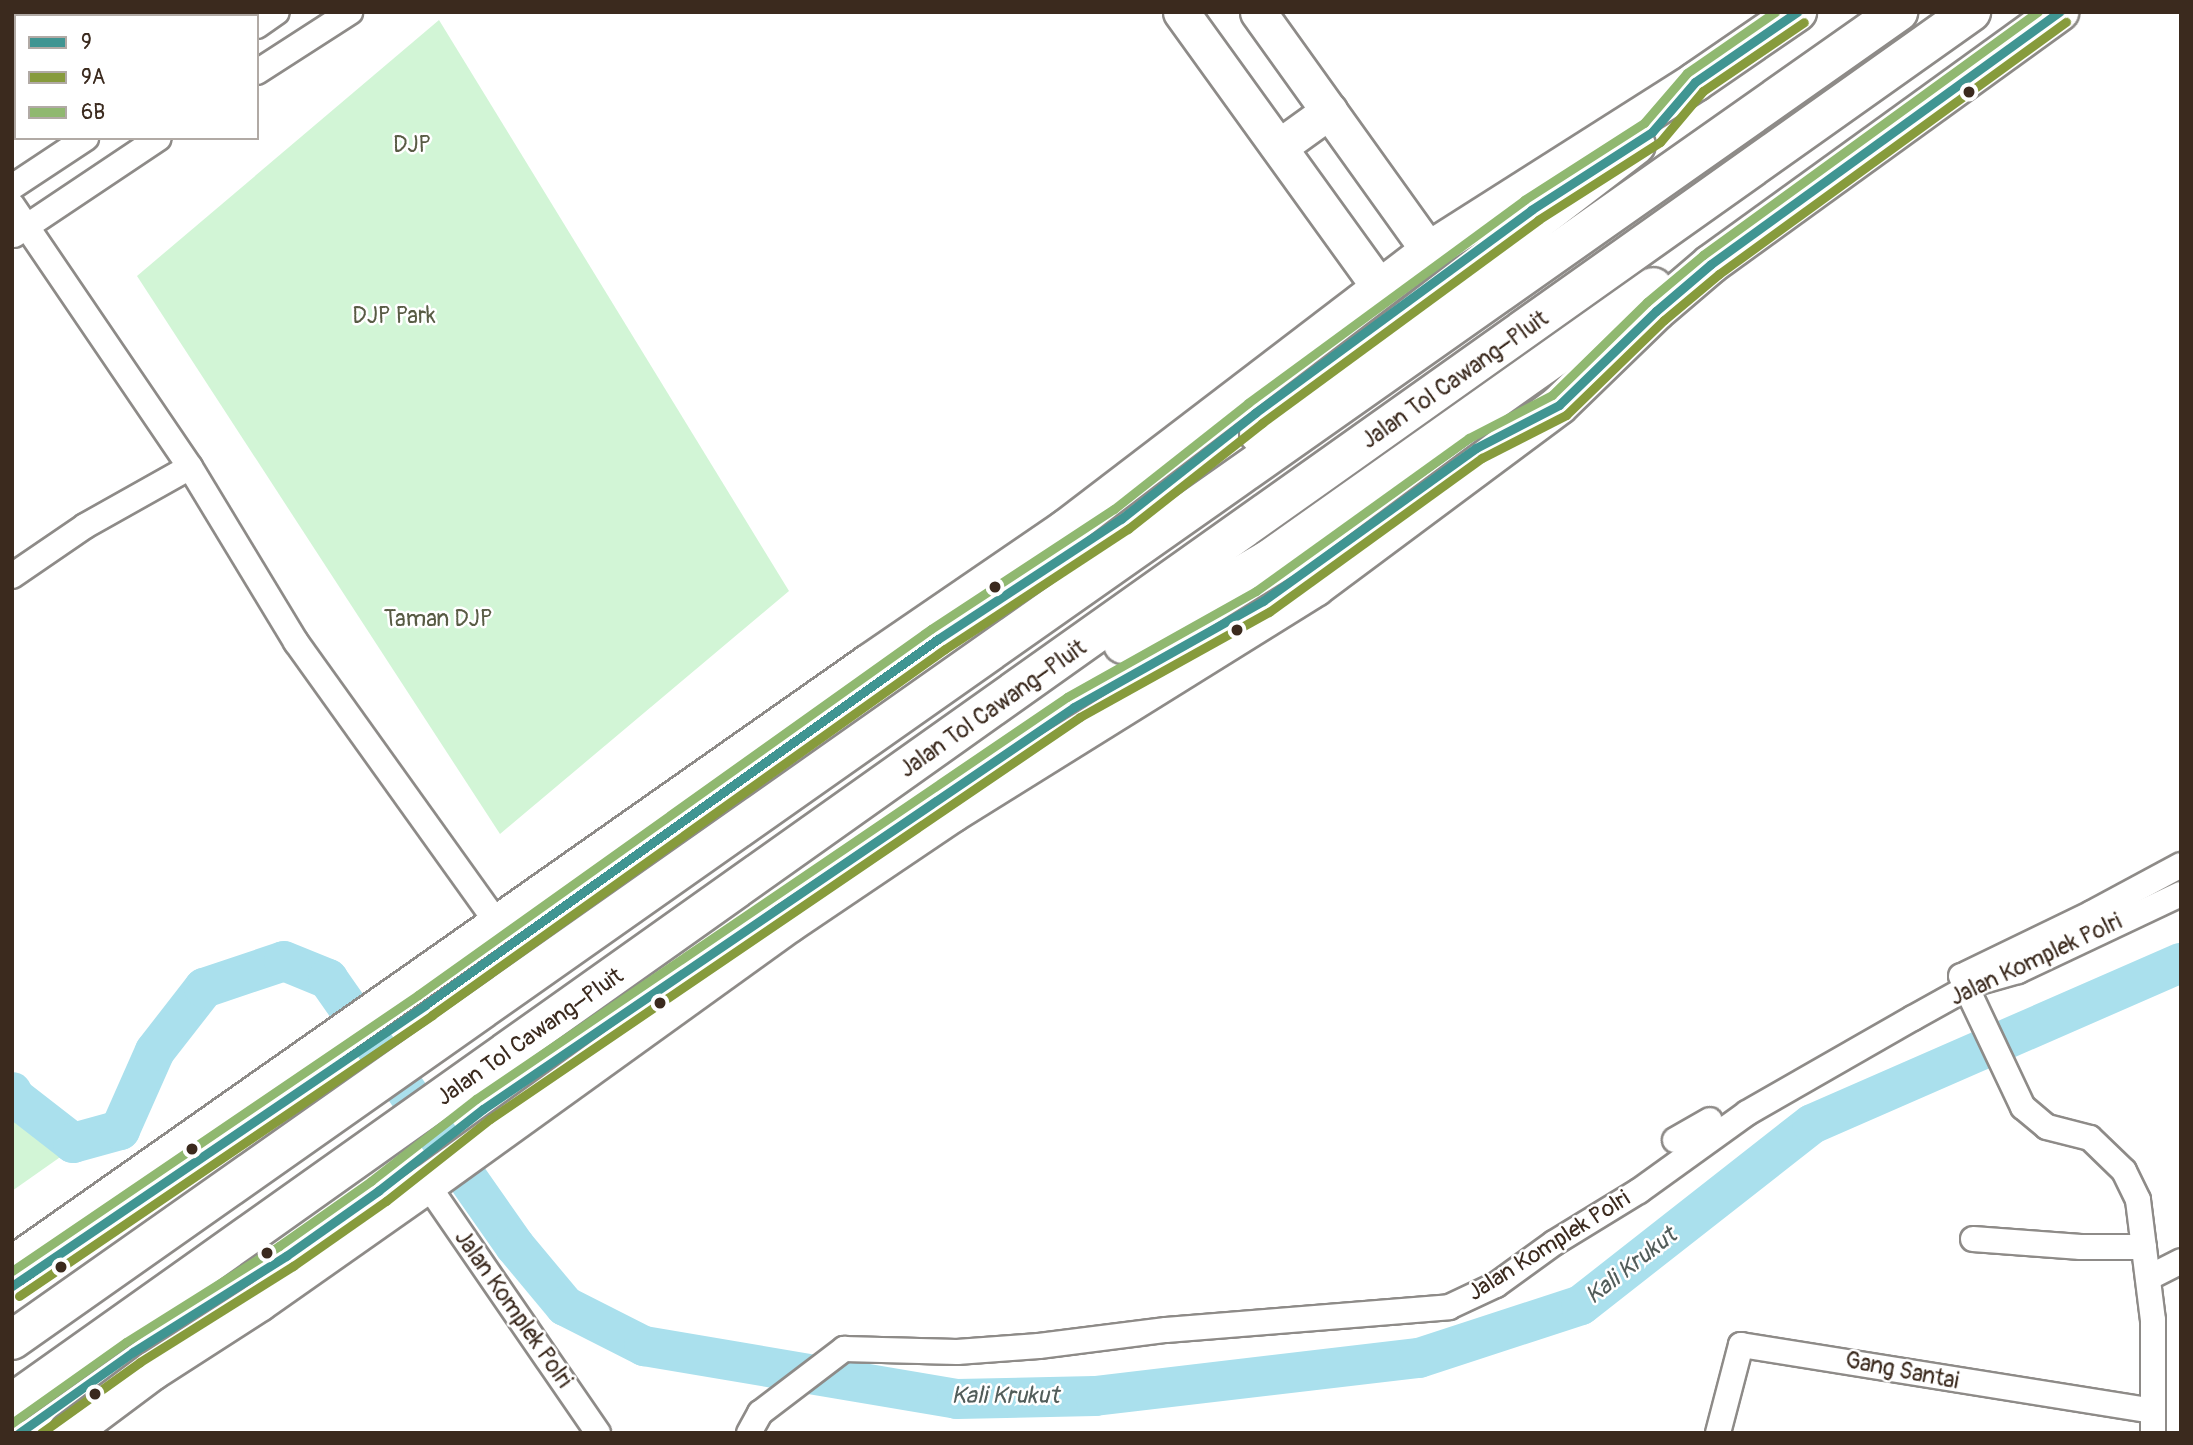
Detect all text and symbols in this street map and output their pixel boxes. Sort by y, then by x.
legend [14,14,259,140]
text: 9 [81,29,92,56]
text: 9A [81,64,105,91]
unlabelled marker [1962,85,1976,99]
text: 6B [81,99,105,126]
park label: DJP [393,131,431,159]
park label: DJP Park [352,302,436,330]
street label: Jalan Tol Cawang–Pluit [1356,305,1554,455]
unlabelled marker [988,580,1002,594]
park label: Taman DJP [384,605,492,633]
unlabelled marker [1230,623,1244,637]
street label: Jalan Tol Cawang–Pluit [894,634,1092,784]
street label: Jalan Komplek Polri [1946,908,2126,1012]
street label: Jalan Tol Cawang–Pluit [431,962,629,1112]
unlabelled marker [653,996,667,1010]
unlabelled marker [185,1142,199,1156]
street label: Jalan Komplek Polri [1463,1185,1635,1307]
water label: Kali Krukut [1580,1222,1682,1310]
street label: Jalan Komplek Polri [448,1225,578,1393]
unlabelled marker [260,1246,274,1260]
unlabelled marker [54,1260,68,1274]
street label: Gang Santai [1843,1346,1961,1396]
water label: Kali Krukut [951,1382,1059,1410]
unlabelled marker [88,1387,102,1401]

